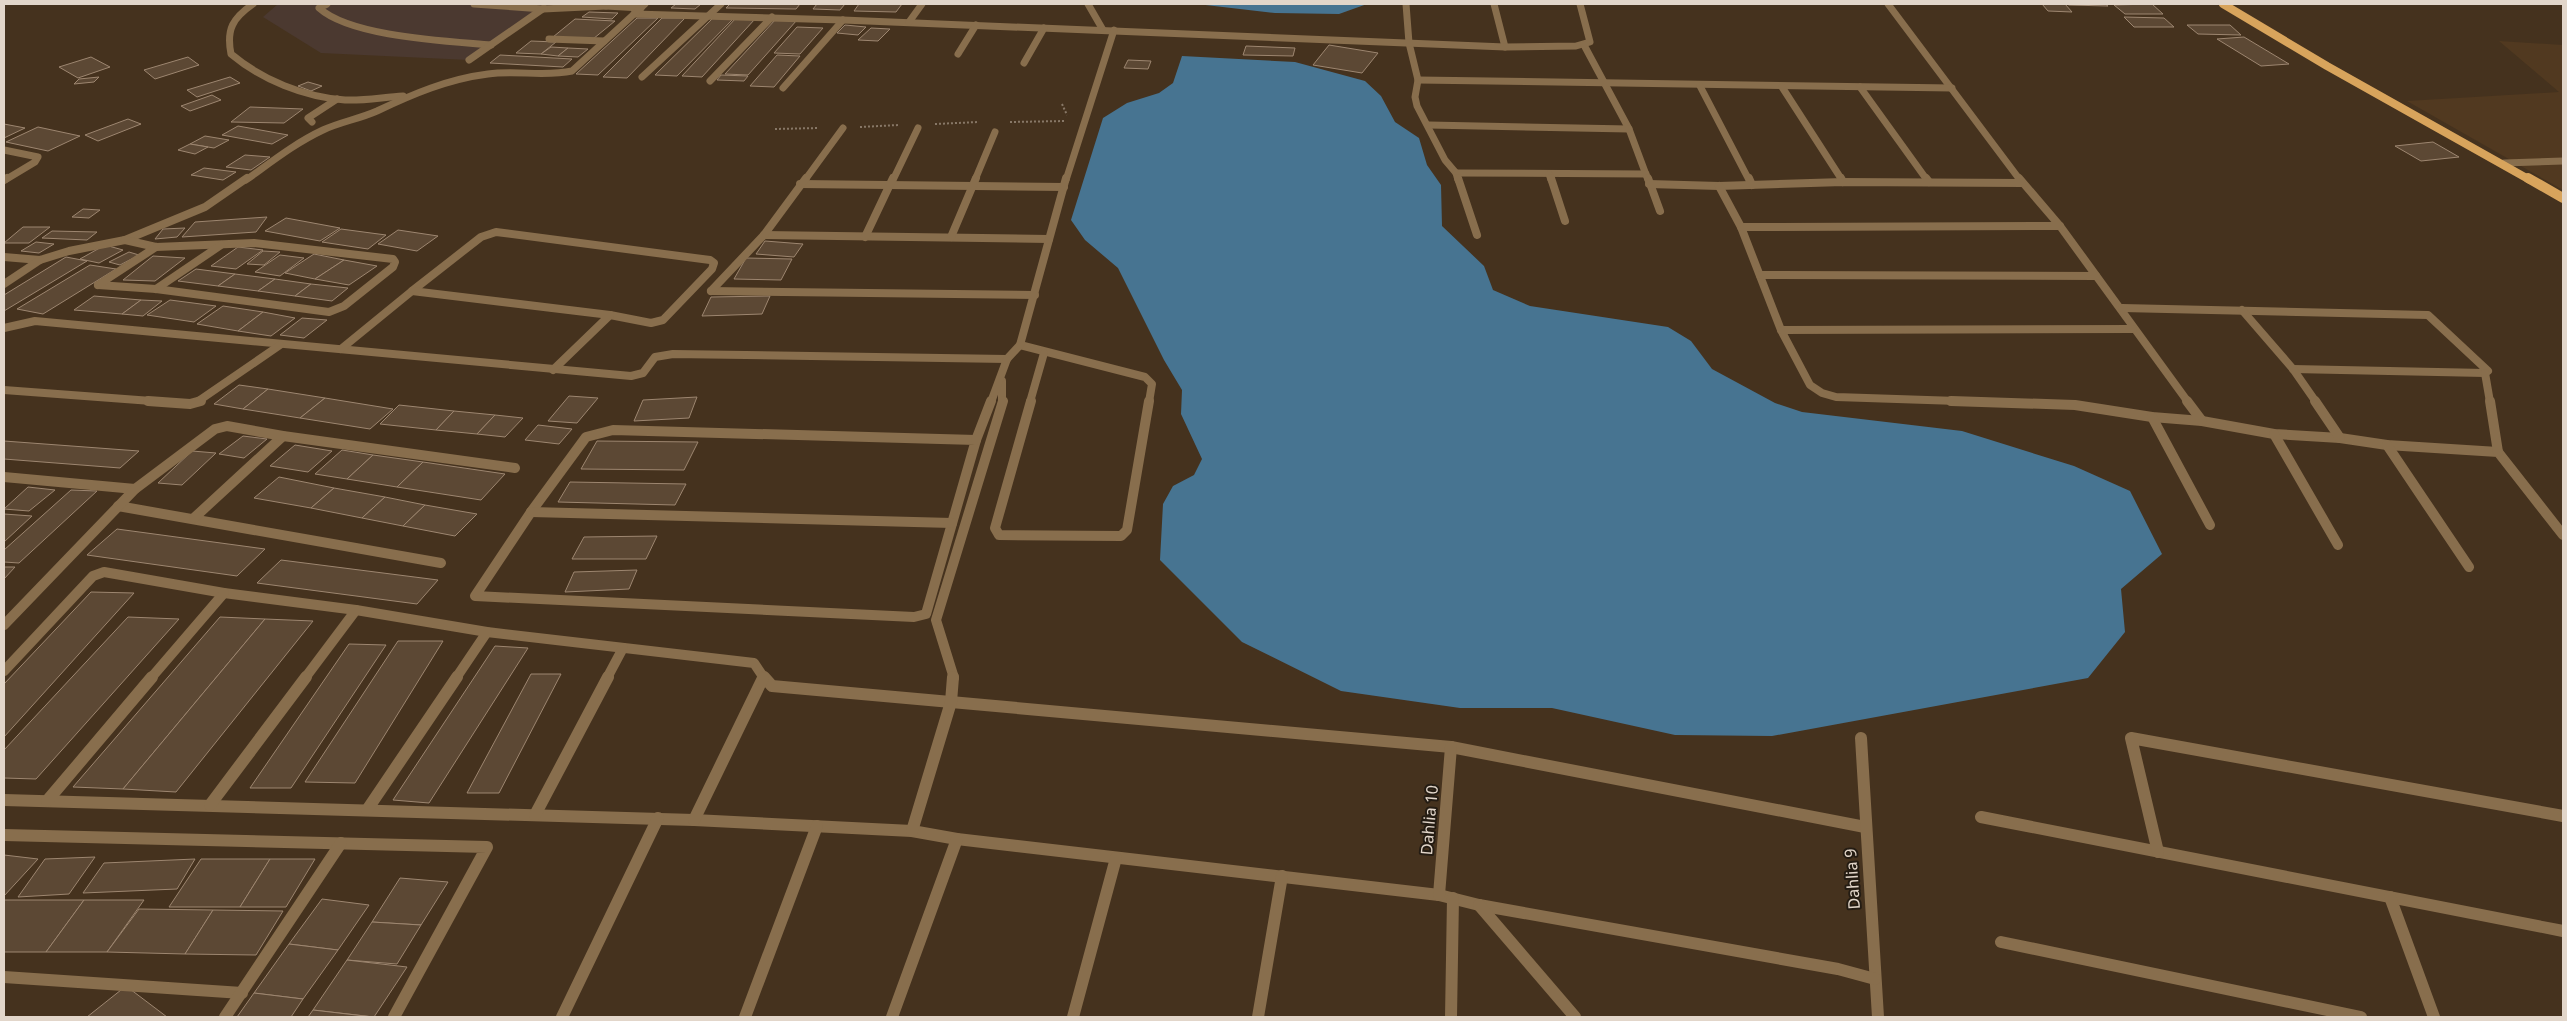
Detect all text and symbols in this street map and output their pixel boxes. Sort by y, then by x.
street label: Dahlia 10 [1415,784,1443,856]
street label: Dahlia 9 [1839,848,1865,910]

